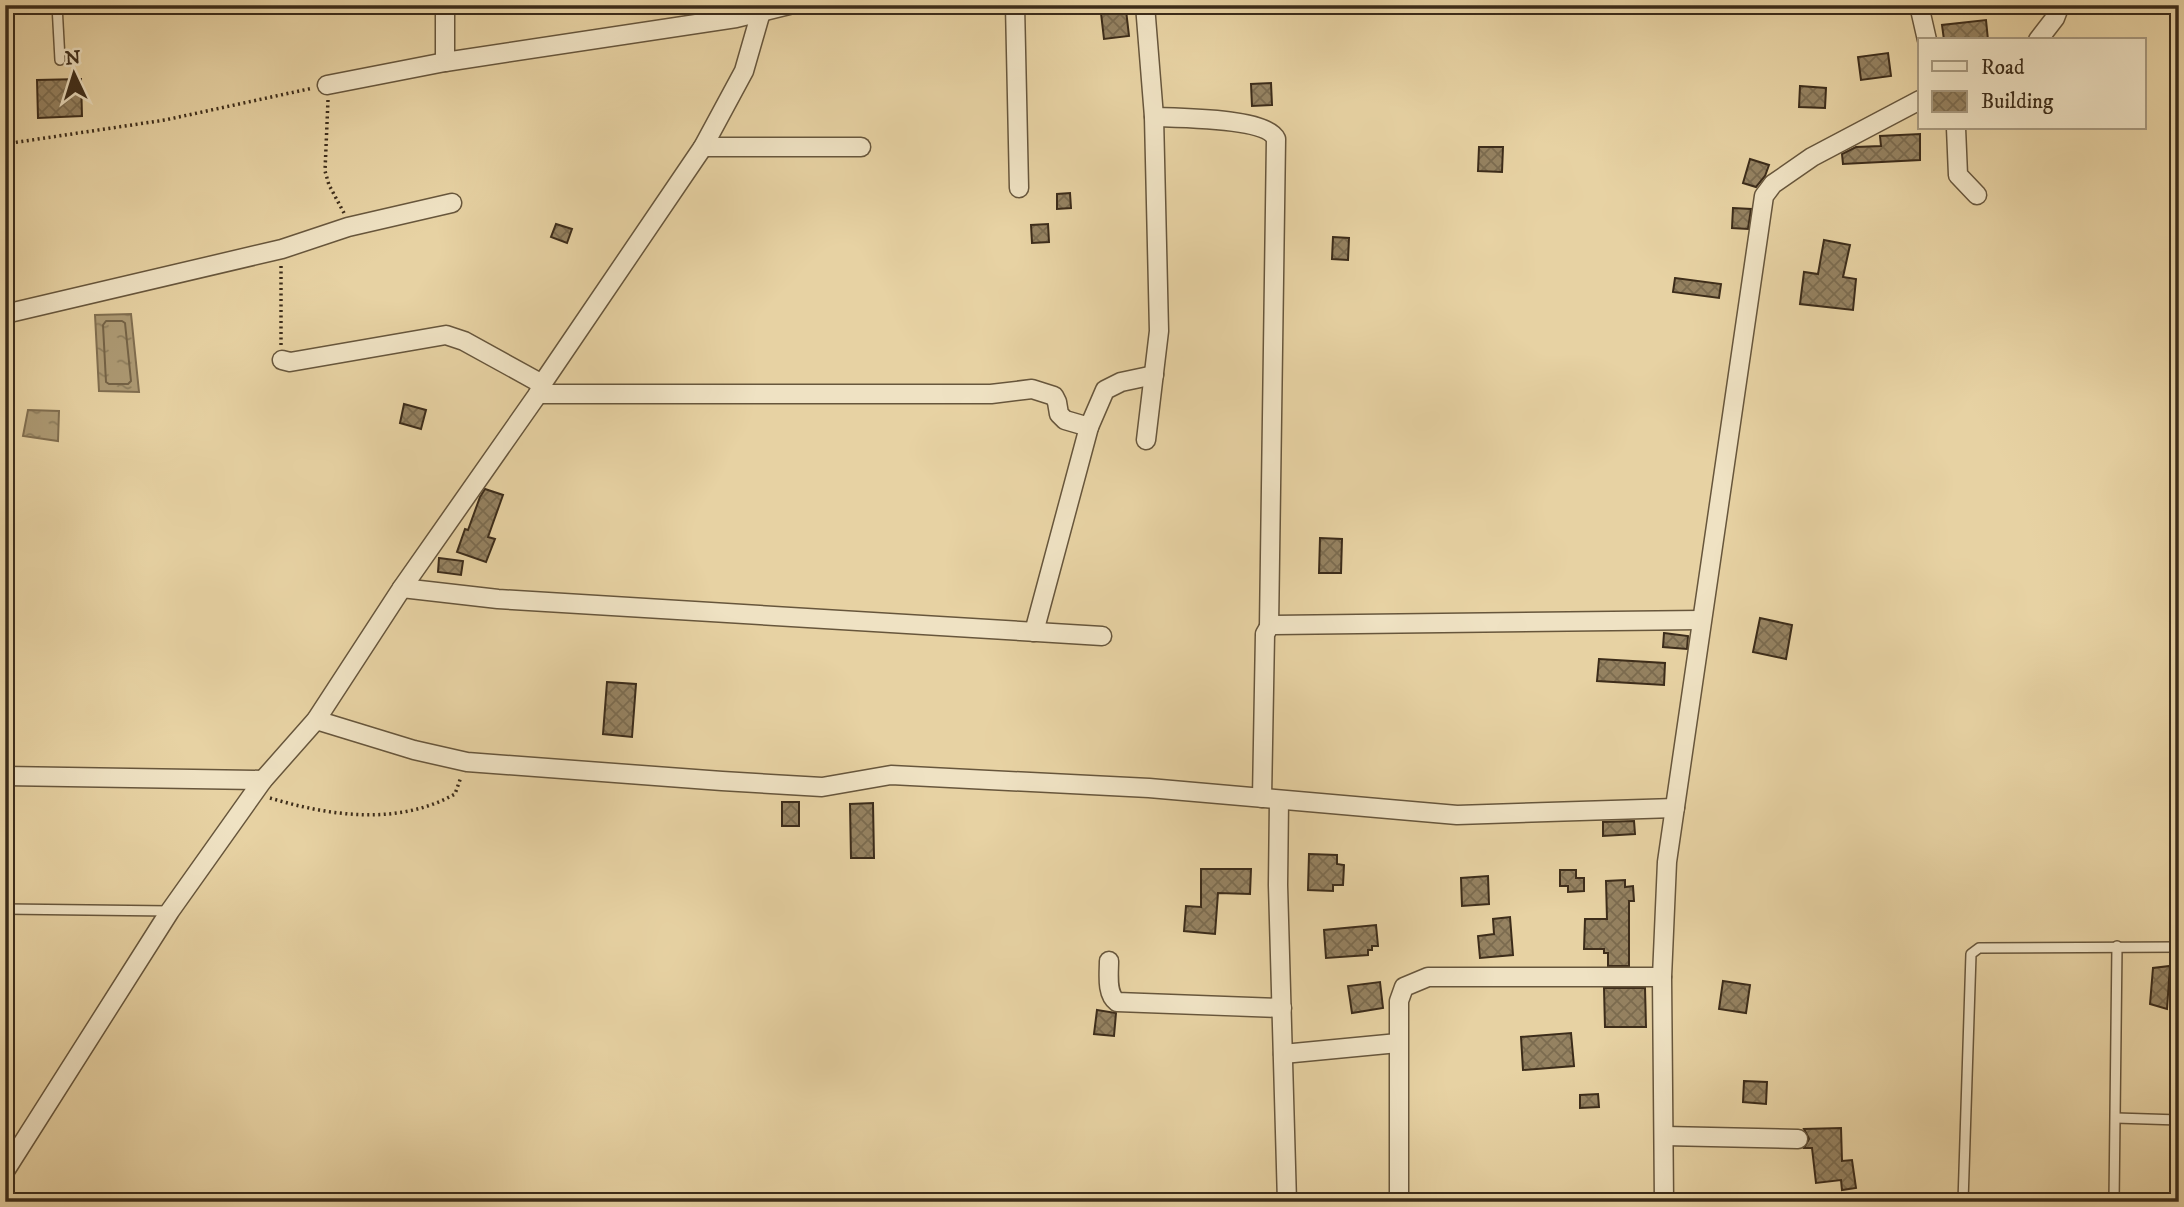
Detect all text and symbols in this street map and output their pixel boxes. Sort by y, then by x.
north arrow [38,38,108,108]
legend [1918,38,2146,130]
text: N [64,46,82,71]
text: Road [1981,55,2025,81]
text: Building [1981,89,2054,115]

